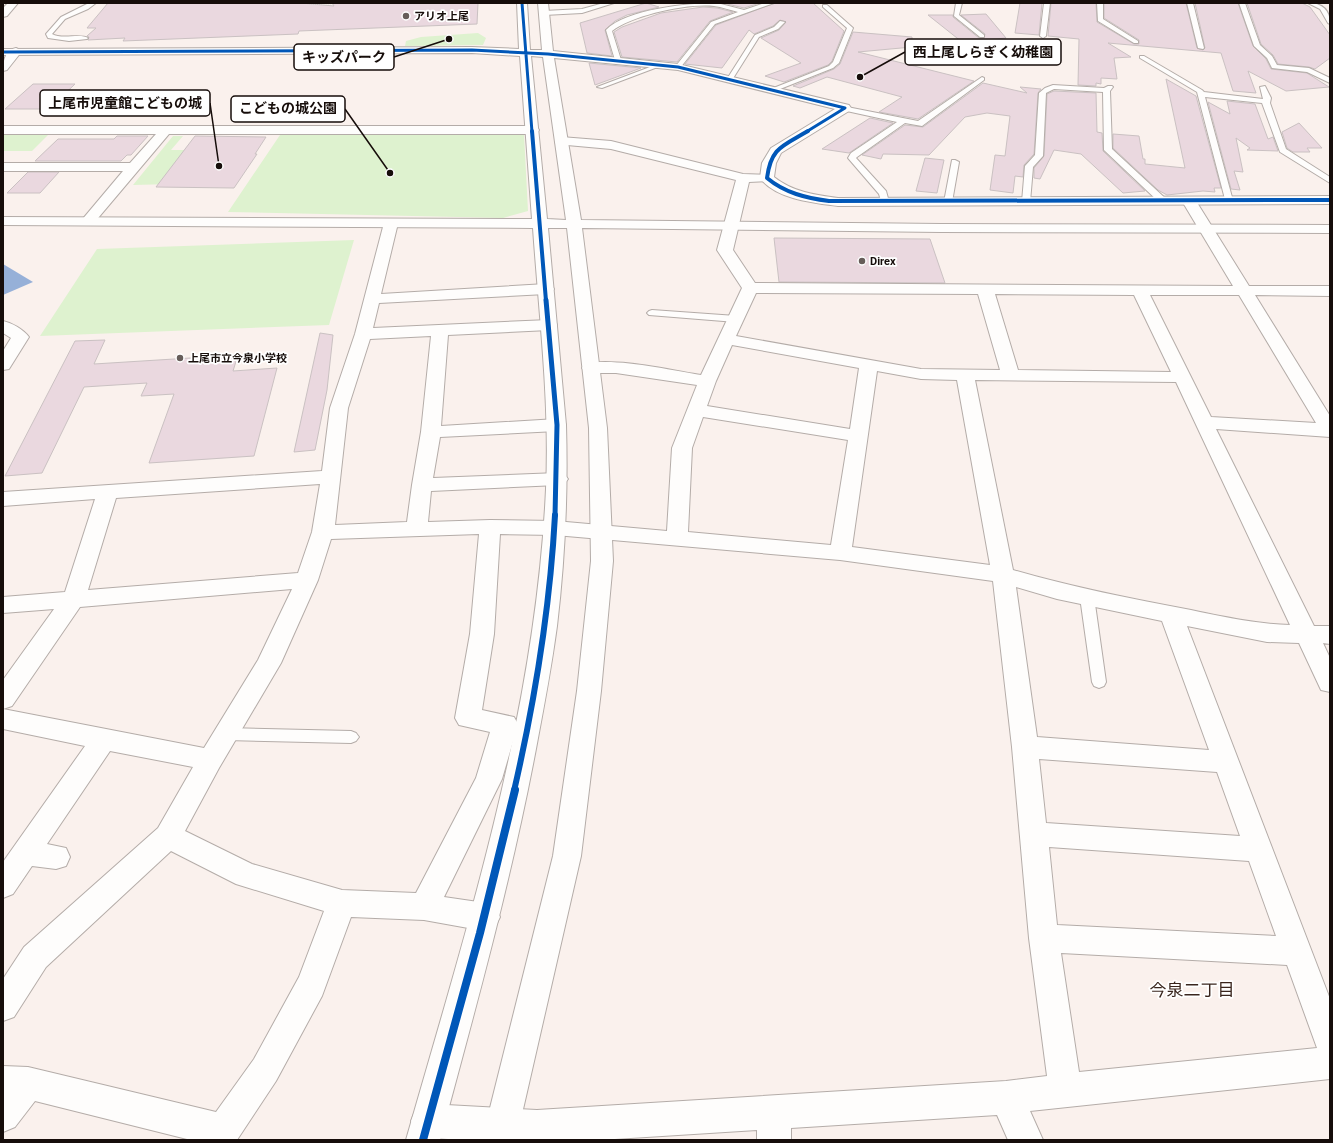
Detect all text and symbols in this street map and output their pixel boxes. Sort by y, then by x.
place label: アリオ上尾 [414,10,469,23]
marker: アリオ上尾 [401,11,411,21]
callout: 西上尾しらぎく幼稚園 [905,39,1061,65]
callout: キッズパーク [294,44,394,70]
text: 西上尾しらぎく幼稚園 [913,44,1053,60]
text: キッズパーク [302,49,386,65]
callout: 上尾市児童館こどもの城 [40,90,210,116]
text: 上尾市児童館こどもの城 [48,95,202,111]
callout: こどもの城公園 [231,96,345,122]
text: こどもの城公園 [239,100,337,116]
place label: Direx [870,255,896,268]
marker: Direx [857,256,867,266]
place label: 上尾市立今泉小学校 [188,352,287,365]
marker: 上尾市立今泉小学校 [175,353,185,363]
district label: 今泉二丁目 [1150,980,1235,1000]

